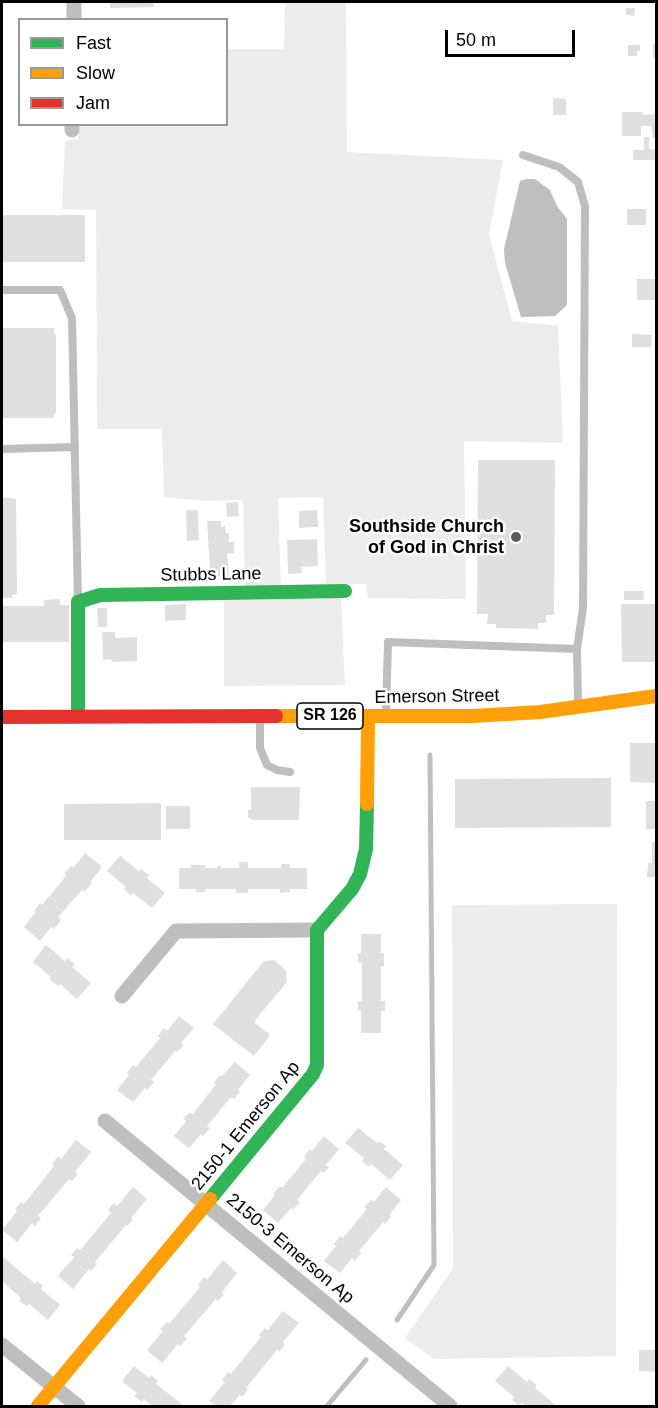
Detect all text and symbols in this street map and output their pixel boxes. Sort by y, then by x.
legend [18,18,228,126]
scale bar [448,18,578,56]
text: 50 m [456,30,496,50]
text: Fast [76,33,111,53]
text: Slow [76,63,115,83]
text: Jam [76,93,110,113]
place label: Southside Church of God in Christ [349,516,504,558]
marker: Southside Church of God in Christ [509,530,523,544]
street label: Stubbs Lane [160,563,262,587]
street label: Emerson Street [374,685,500,709]
road number: SR 126 [297,703,363,729]
street label: 2150-1 Emerson Ap [187,1057,305,1195]
street label: 2150-3 Emerson Ap [222,1189,358,1309]

